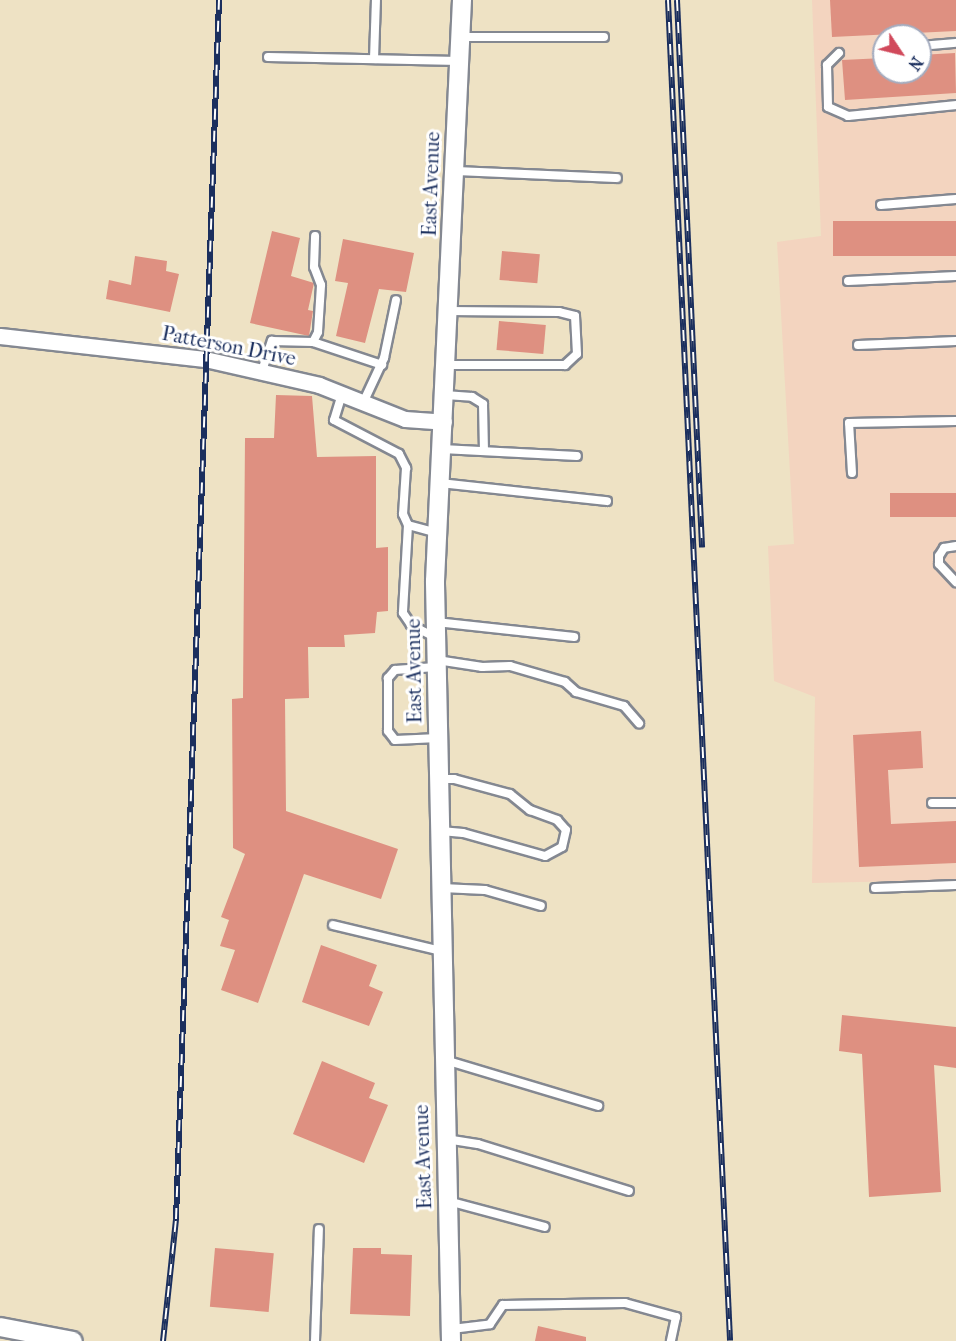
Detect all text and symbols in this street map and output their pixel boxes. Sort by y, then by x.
north arrow [872,24,932,84]
text: N [904,53,927,74]
street label: East Avenue [417,131,445,237]
street label: Patterson Drive [160,321,298,371]
street label: East Avenue [401,618,427,724]
street label: East Avenue [409,1104,437,1210]

